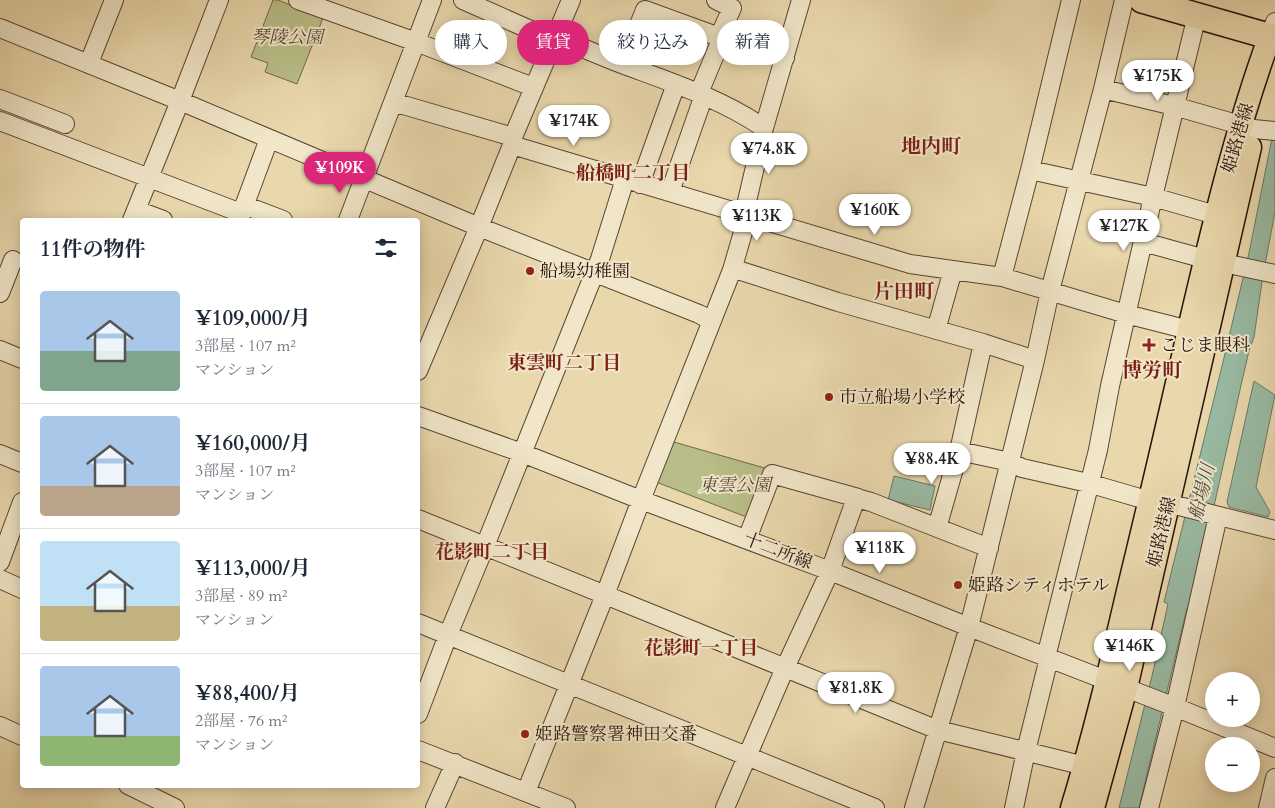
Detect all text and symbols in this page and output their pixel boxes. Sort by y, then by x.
chip: 購入 [435,20,507,65]
chip: 賃貸 [517,20,589,65]
chip: 絞り込み [599,20,707,65]
chip: 新着 [717,20,789,65]
park label: 琴陵公園 [251,25,326,50]
pin: ¥175K [1123,59,1193,102]
text: ¥175K [1133,65,1183,87]
street label: 姫路港線 [1216,100,1260,176]
pin: ¥174K [539,104,609,147]
text: ¥174K [549,110,599,132]
pin: ¥74.8K [728,132,810,175]
district label: 地内町 [901,133,962,160]
text: ¥74.8K [742,138,796,160]
pin: ¥109K [305,152,375,194]
text: ¥109K [315,157,365,179]
district label: 船橋町二丁目 [576,160,690,186]
pin: ¥160K [840,194,910,236]
text: ¥160K [850,199,900,221]
pin: ¥113K [722,200,792,242]
text: ¥113K [732,205,782,227]
pin: ¥127K [1089,210,1159,252]
text: ¥127K [1099,215,1149,237]
icon: filters [372,234,400,262]
text: 11件の物件 [40,235,146,264]
place label: 船場幼稚園 [540,259,630,284]
marker: 船場幼稚園 [524,265,536,277]
district label: 片田町 [874,278,935,305]
text: ¥109,000/月 [195,304,311,333]
icon: home [80,311,140,371]
place label: こじま眼科 [1160,333,1250,358]
text: 3部屋 · 107 m² [195,335,296,357]
marker: こじま眼科 [1142,338,1156,352]
district label: 東雲町二丁目 [507,350,621,376]
district label: 博労町 [1122,357,1183,384]
text: マンション [195,359,274,381]
place label: 市立船場小学校 [839,385,965,410]
marker: 市立船場小学校 [823,391,835,403]
text: ¥160,000/月 [195,429,311,458]
icon: home [80,436,140,496]
pin: ¥88.4K [891,442,973,485]
text: ¥88.4K [905,448,959,470]
water label: 船場川 [1182,459,1222,523]
text: 3部屋 · 107 m² [195,460,296,482]
park label: 東雲公園 [699,473,774,498]
text: マンション [195,484,274,506]
street label: 姫路港線 [1142,494,1182,570]
street label: 十二所線 [740,526,816,576]
pin: ¥118K [845,532,915,574]
text: ¥118K [855,537,905,559]
district label: 花影町二丁目 [435,539,549,565]
text: ¥113,000/月 [195,554,311,583]
icon: home [80,561,140,621]
place label: 姫路シティホテル [968,573,1110,598]
marker: 姫路シティホテル [952,579,964,591]
text: 3部屋 · 89 m² [195,585,287,607]
text: マンション [195,609,274,631]
pin: ¥146K [1095,630,1165,672]
district label: 花影町一丁目 [644,635,758,661]
text: ¥146K [1105,635,1155,657]
pin: ¥81.8K [815,672,897,714]
map controls [1205,672,1260,792]
button: + [1205,672,1260,727]
text: ¥81.8K [829,677,883,699]
text: ¥88,400/月 [195,679,300,708]
icon: home [80,686,140,746]
text: 2部屋 · 76 m² [195,710,287,732]
place label: 姫路警察署神田交番 [535,722,697,747]
marker: 姫路警察署神田交番 [519,728,531,740]
text: マンション [195,734,274,756]
button: − [1205,737,1260,792]

